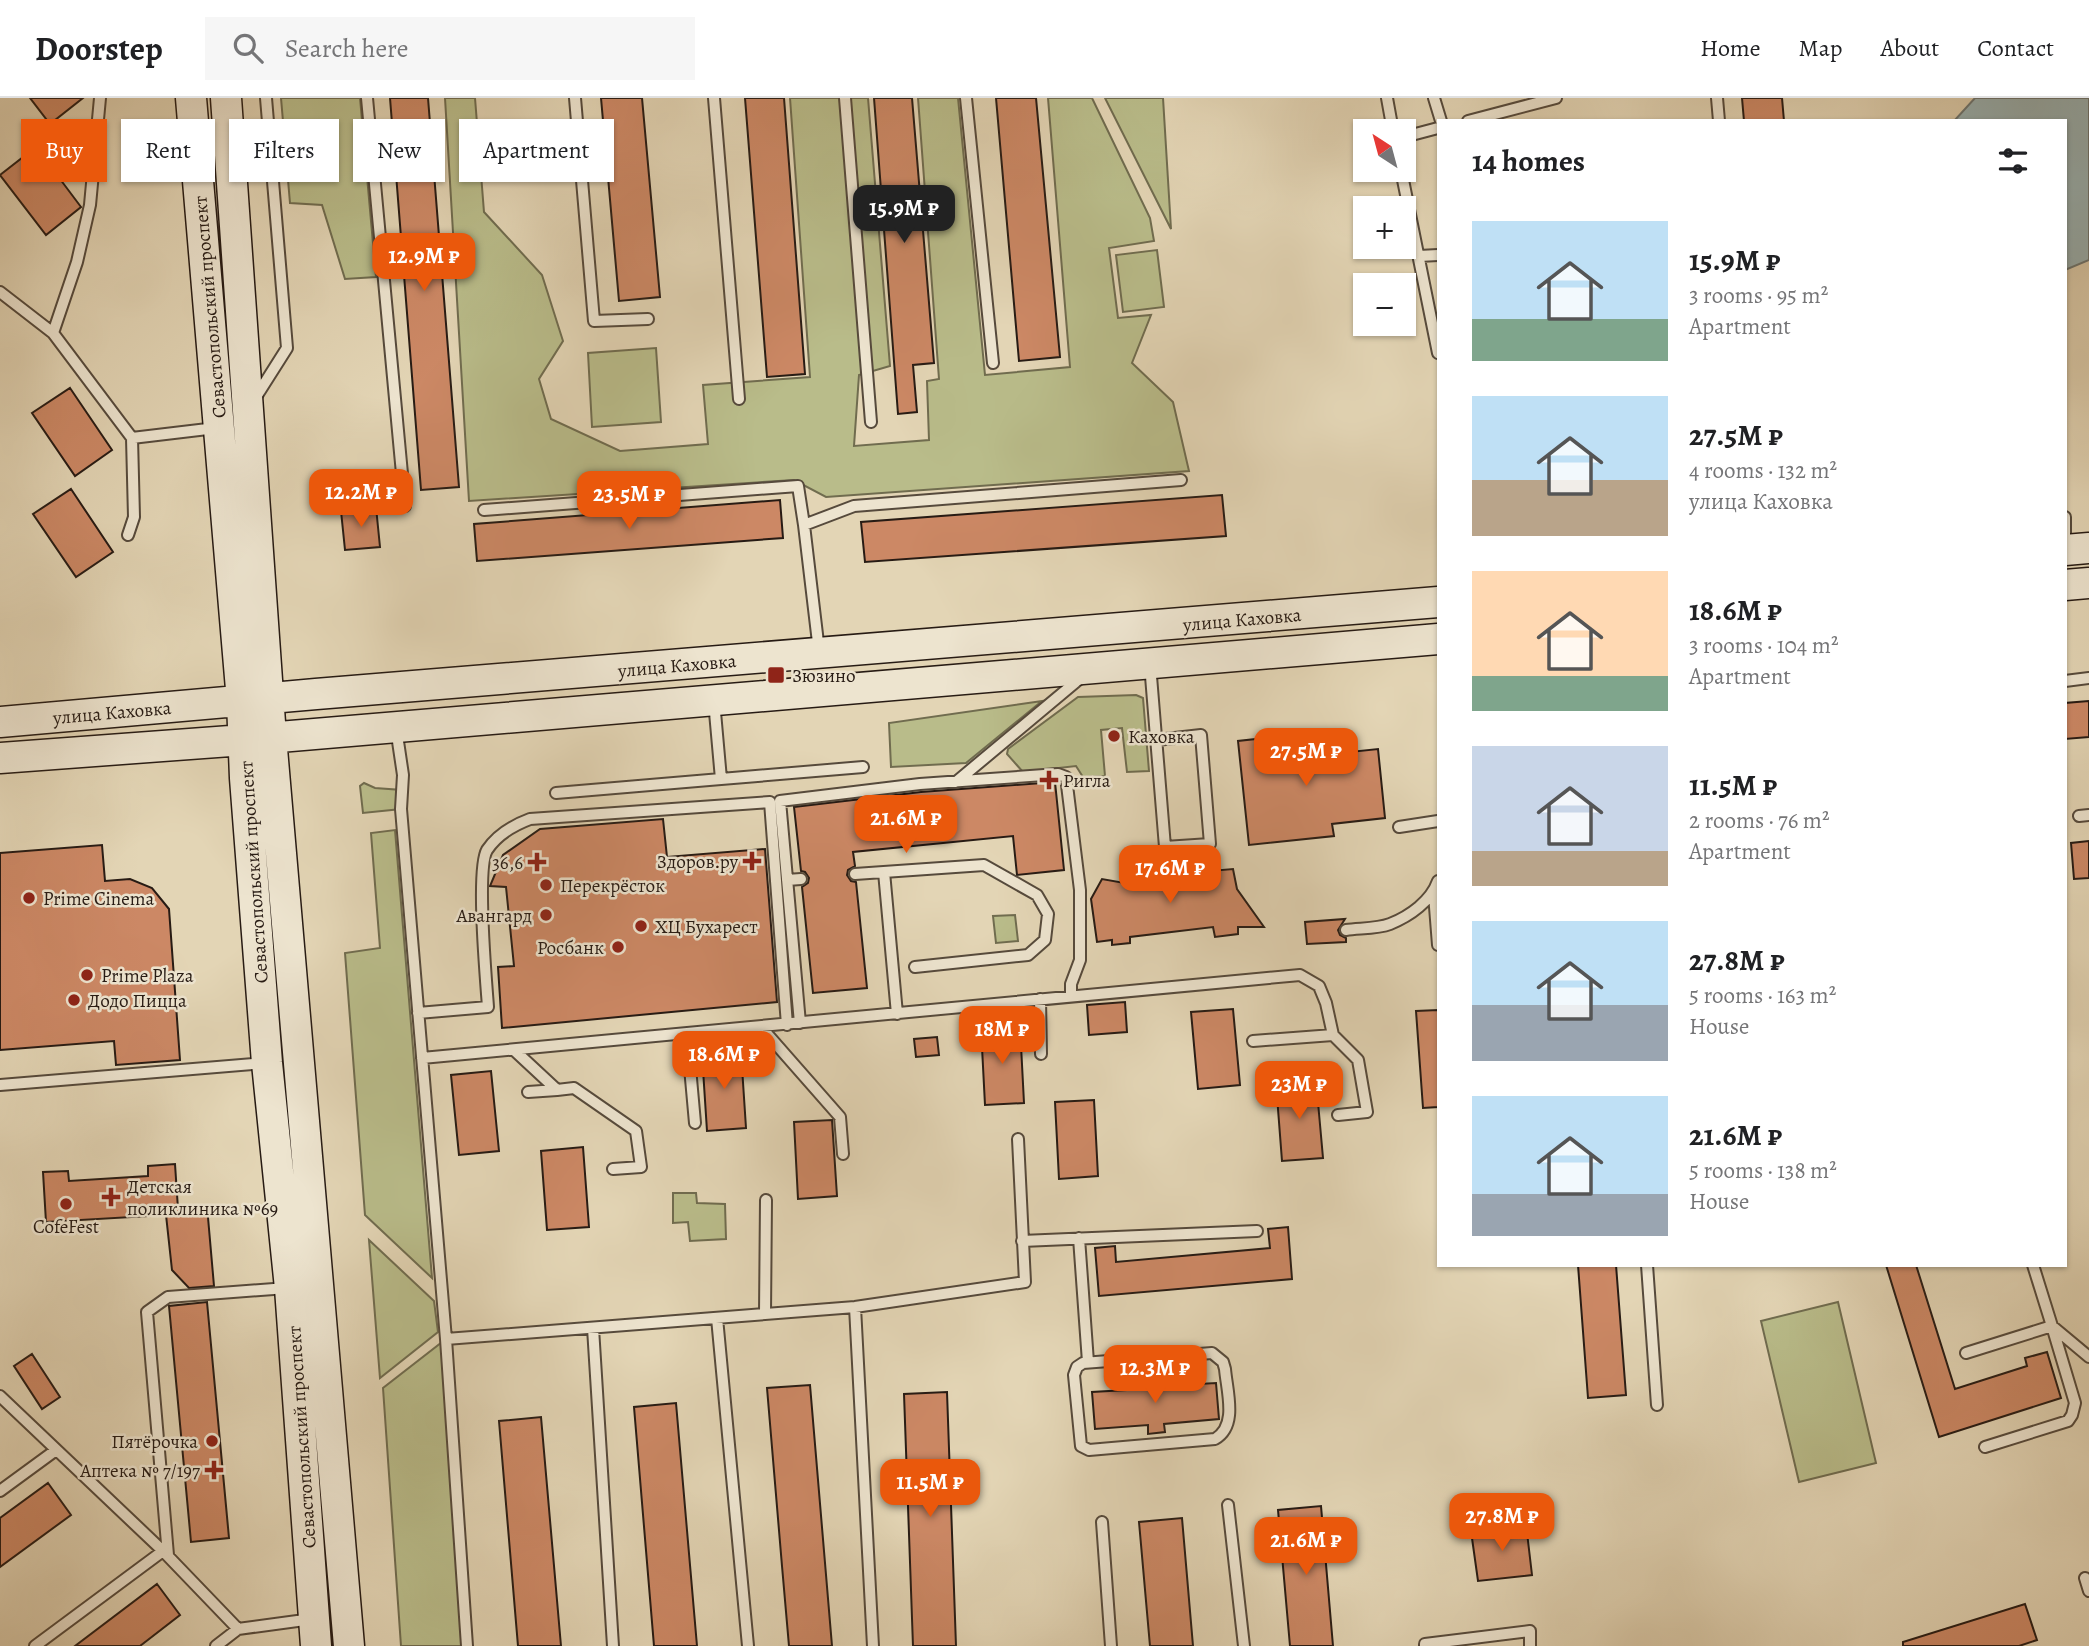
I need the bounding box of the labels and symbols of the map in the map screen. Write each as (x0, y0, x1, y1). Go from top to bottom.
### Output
north arrow (1353, 119, 1416, 182)
pin: 15.9M ₽ (839, 186, 969, 245)
street label: Севастопольский проспект (187, 194, 233, 419)
pin: 12.9M ₽ (359, 234, 489, 293)
pin: 12.2M ₽ (296, 470, 426, 529)
pin: 23.5M ₽ (564, 472, 694, 531)
street label: улица Каховка (1181, 602, 1303, 638)
street label: улица Каховка (616, 648, 738, 684)
place label: Зюзино (792, 663, 856, 689)
marker: Зюзино (766, 665, 786, 685)
street label: улица Каховка (51, 695, 173, 731)
place label: Каховка (1128, 724, 1195, 750)
marker: Каховка (1106, 728, 1122, 744)
pin: 27.5M ₽ (1241, 728, 1371, 788)
street label: Севастопольский проспект (233, 759, 275, 984)
place label: Ригла (1063, 768, 1111, 794)
marker: Ригла (1041, 772, 1057, 788)
pin: 21.6M ₽ (841, 796, 971, 855)
pin: 17.6M ₽ (1105, 846, 1235, 905)
place label: Здоров.ру (657, 849, 738, 875)
place label: 36,6 (492, 850, 523, 876)
marker: Здоров.ру (744, 853, 760, 869)
marker: 36,6 (529, 854, 545, 870)
place label: Перекрёсток (560, 873, 665, 899)
marker: Перекрёсток (538, 877, 554, 893)
place label: Prime Cinema (43, 886, 155, 912)
marker: Prime Cinema (21, 890, 37, 906)
place label: Авангард (455, 903, 532, 929)
marker: Авангард (538, 907, 554, 923)
place label: ХЦ Бухарест (655, 914, 758, 940)
marker: ХЦ Бухарест (633, 918, 649, 934)
place label: Росбанк (537, 935, 604, 961)
marker: Росбанк (610, 939, 626, 955)
place label: Prime Plaza (101, 963, 194, 989)
marker: Prime Plaza (79, 967, 95, 983)
place label: Додо Пицца (88, 988, 187, 1014)
marker: Додо Пицца (66, 992, 82, 1008)
pin: 18M ₽ (953, 1006, 1051, 1066)
pin: 18.6M ₽ (659, 1032, 789, 1091)
pin: 23M ₽ (1250, 1062, 1348, 1121)
place label: Детская поликлиника №69 (127, 1174, 278, 1222)
marker: Детская поликлиника №69 (101, 1187, 121, 1207)
marker: CofeFest (58, 1196, 74, 1212)
place label: CofeFest (33, 1214, 99, 1240)
street label: Севастопольский проспект (281, 1324, 323, 1549)
pin: 12.3M ₽ (1090, 1346, 1220, 1405)
place label: Пятёрочка (111, 1429, 198, 1455)
marker: Пятёрочка (204, 1433, 220, 1449)
place label: Аптека № 7/197 (79, 1458, 200, 1484)
pin: 11.5M ₽ (865, 1460, 995, 1519)
marker: Аптека № 7/197 (206, 1462, 222, 1478)
pin: 27.8M ₽ (1437, 1494, 1567, 1553)
pin: 21.6M ₽ (1241, 1518, 1371, 1577)

